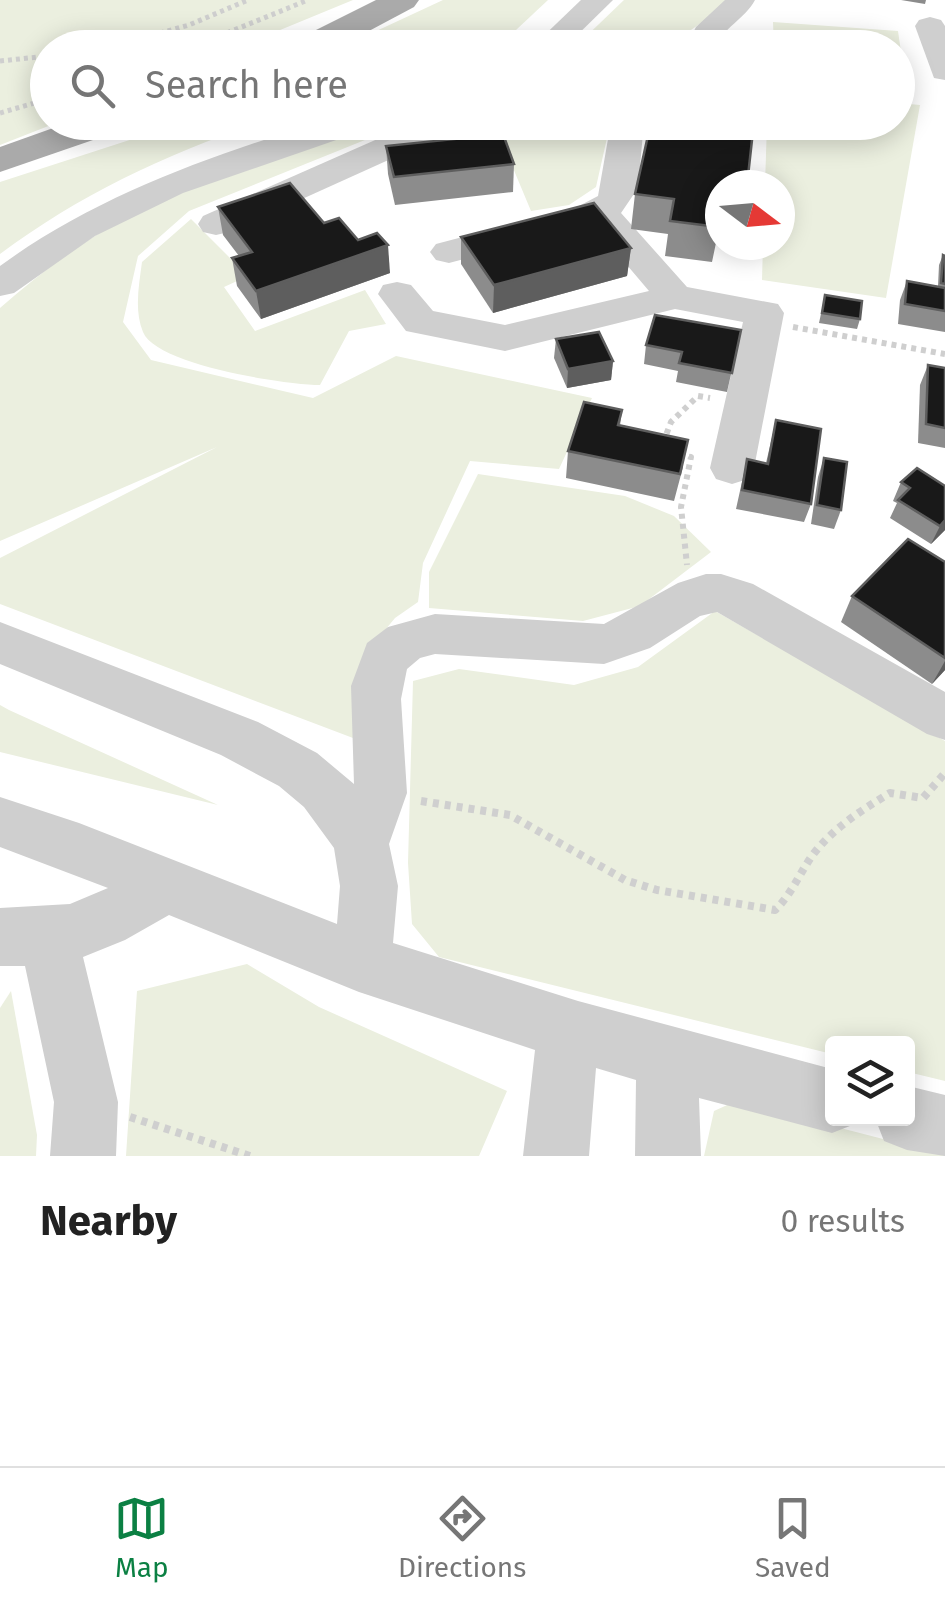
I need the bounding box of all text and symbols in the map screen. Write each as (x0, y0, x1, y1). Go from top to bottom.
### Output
search box (30, 30, 915, 140)
icon: search (65, 58, 120, 113)
text: Search here (145, 62, 348, 108)
north arrow (705, 170, 795, 260)
map controls (825, 1036, 915, 1126)
button: layers (825, 1036, 915, 1126)
text: Nearby (40, 1196, 177, 1246)
text: 0 results (780, 1202, 905, 1240)
tab: Map (114, 1491, 169, 1584)
tab: Directions (398, 1491, 526, 1584)
tab: Saved (755, 1491, 831, 1584)

